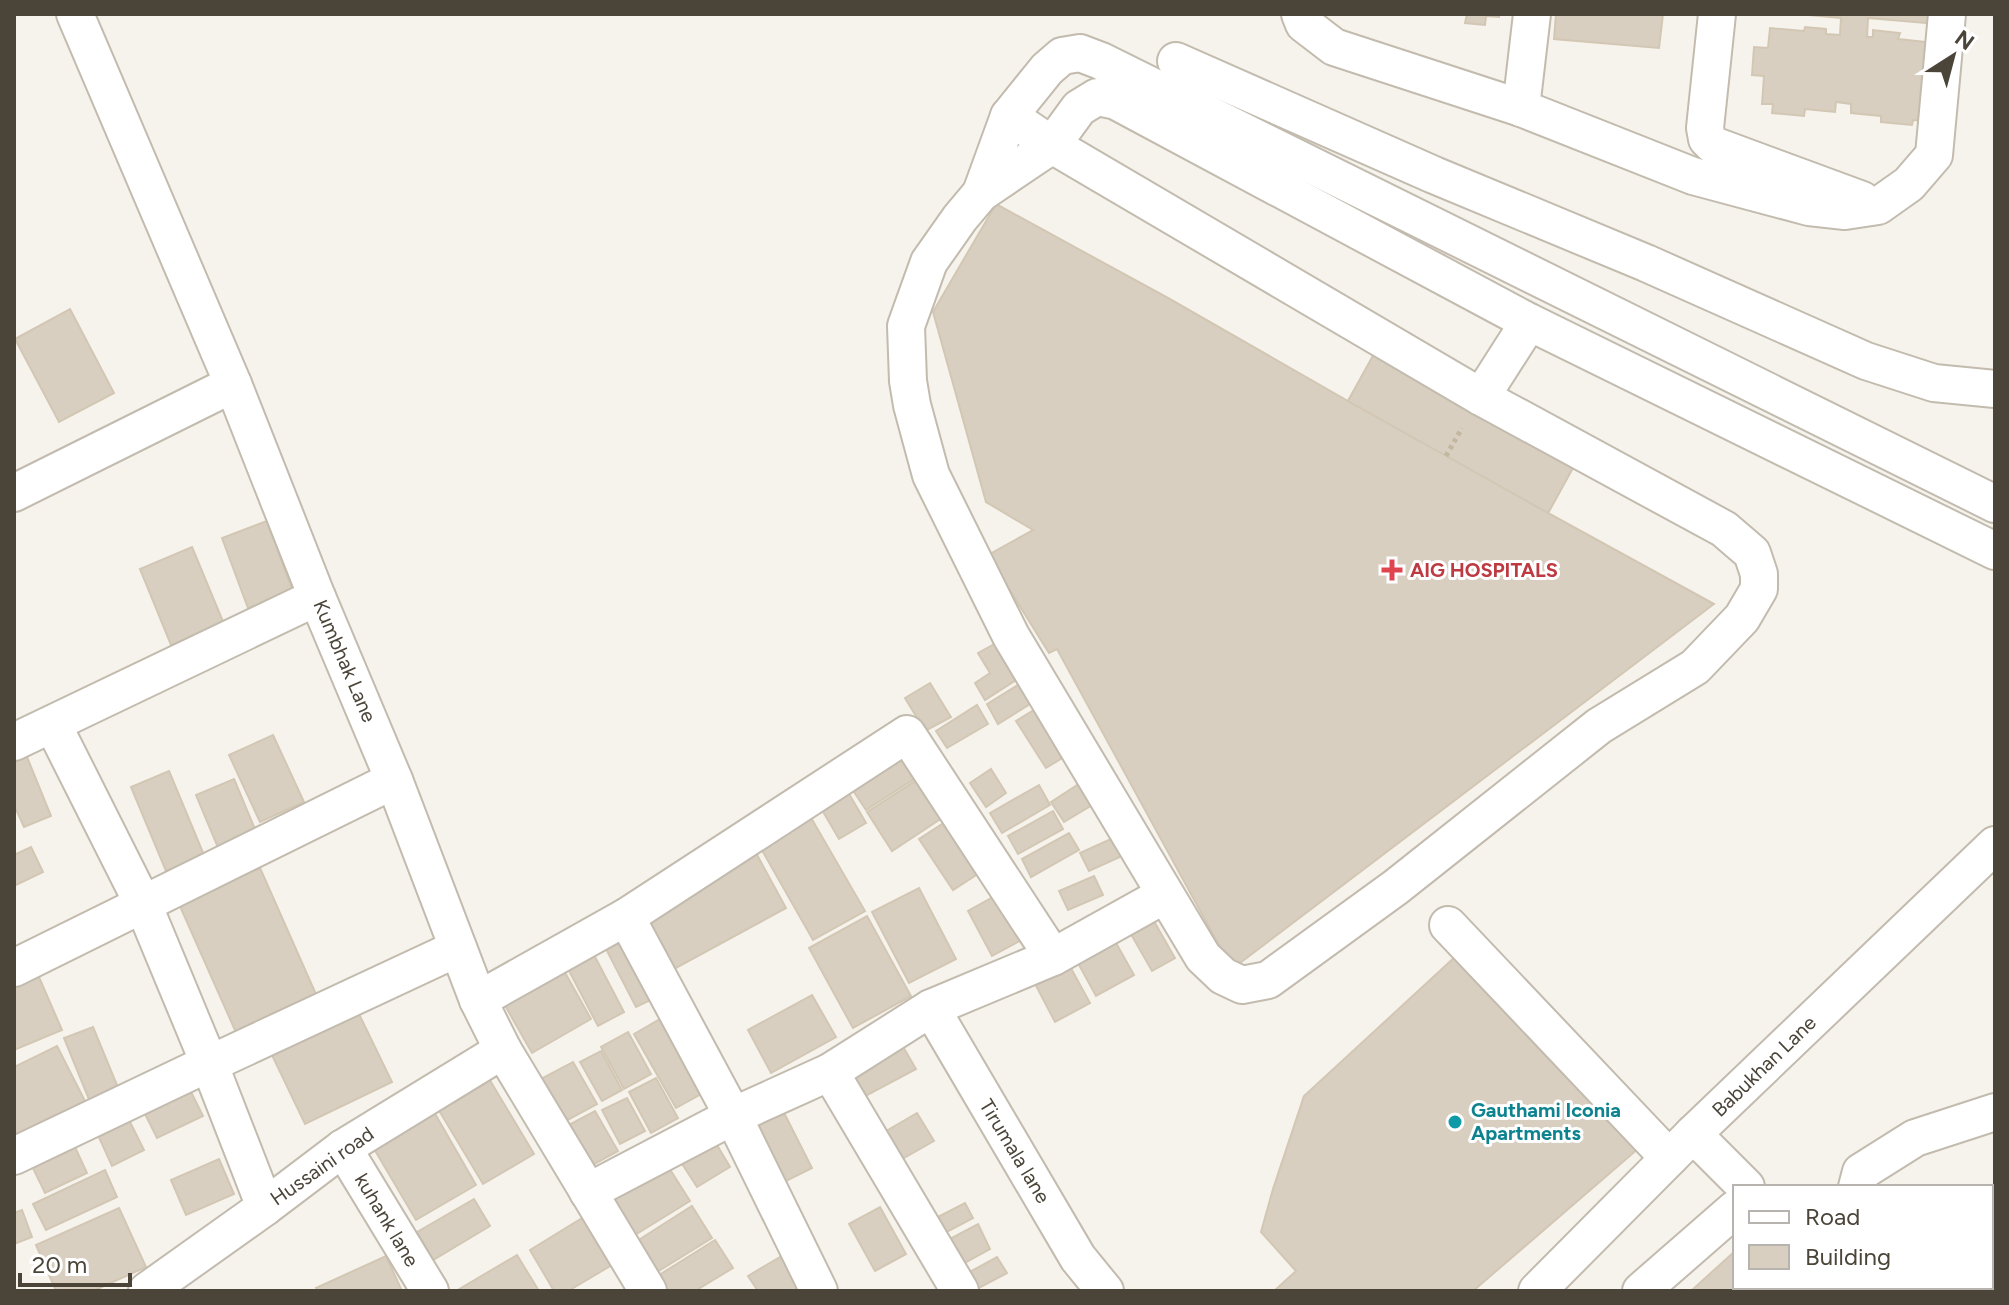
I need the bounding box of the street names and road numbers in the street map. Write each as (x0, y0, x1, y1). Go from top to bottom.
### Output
street label: Kumbhak Lane (308, 596, 382, 726)
street label: Babukhan Lane (1707, 1010, 1821, 1122)
street label: Tirumala lane (975, 1095, 1055, 1207)
street label: Hussaini road (266, 1122, 378, 1210)
street label: kuhank lane (350, 1169, 424, 1271)

